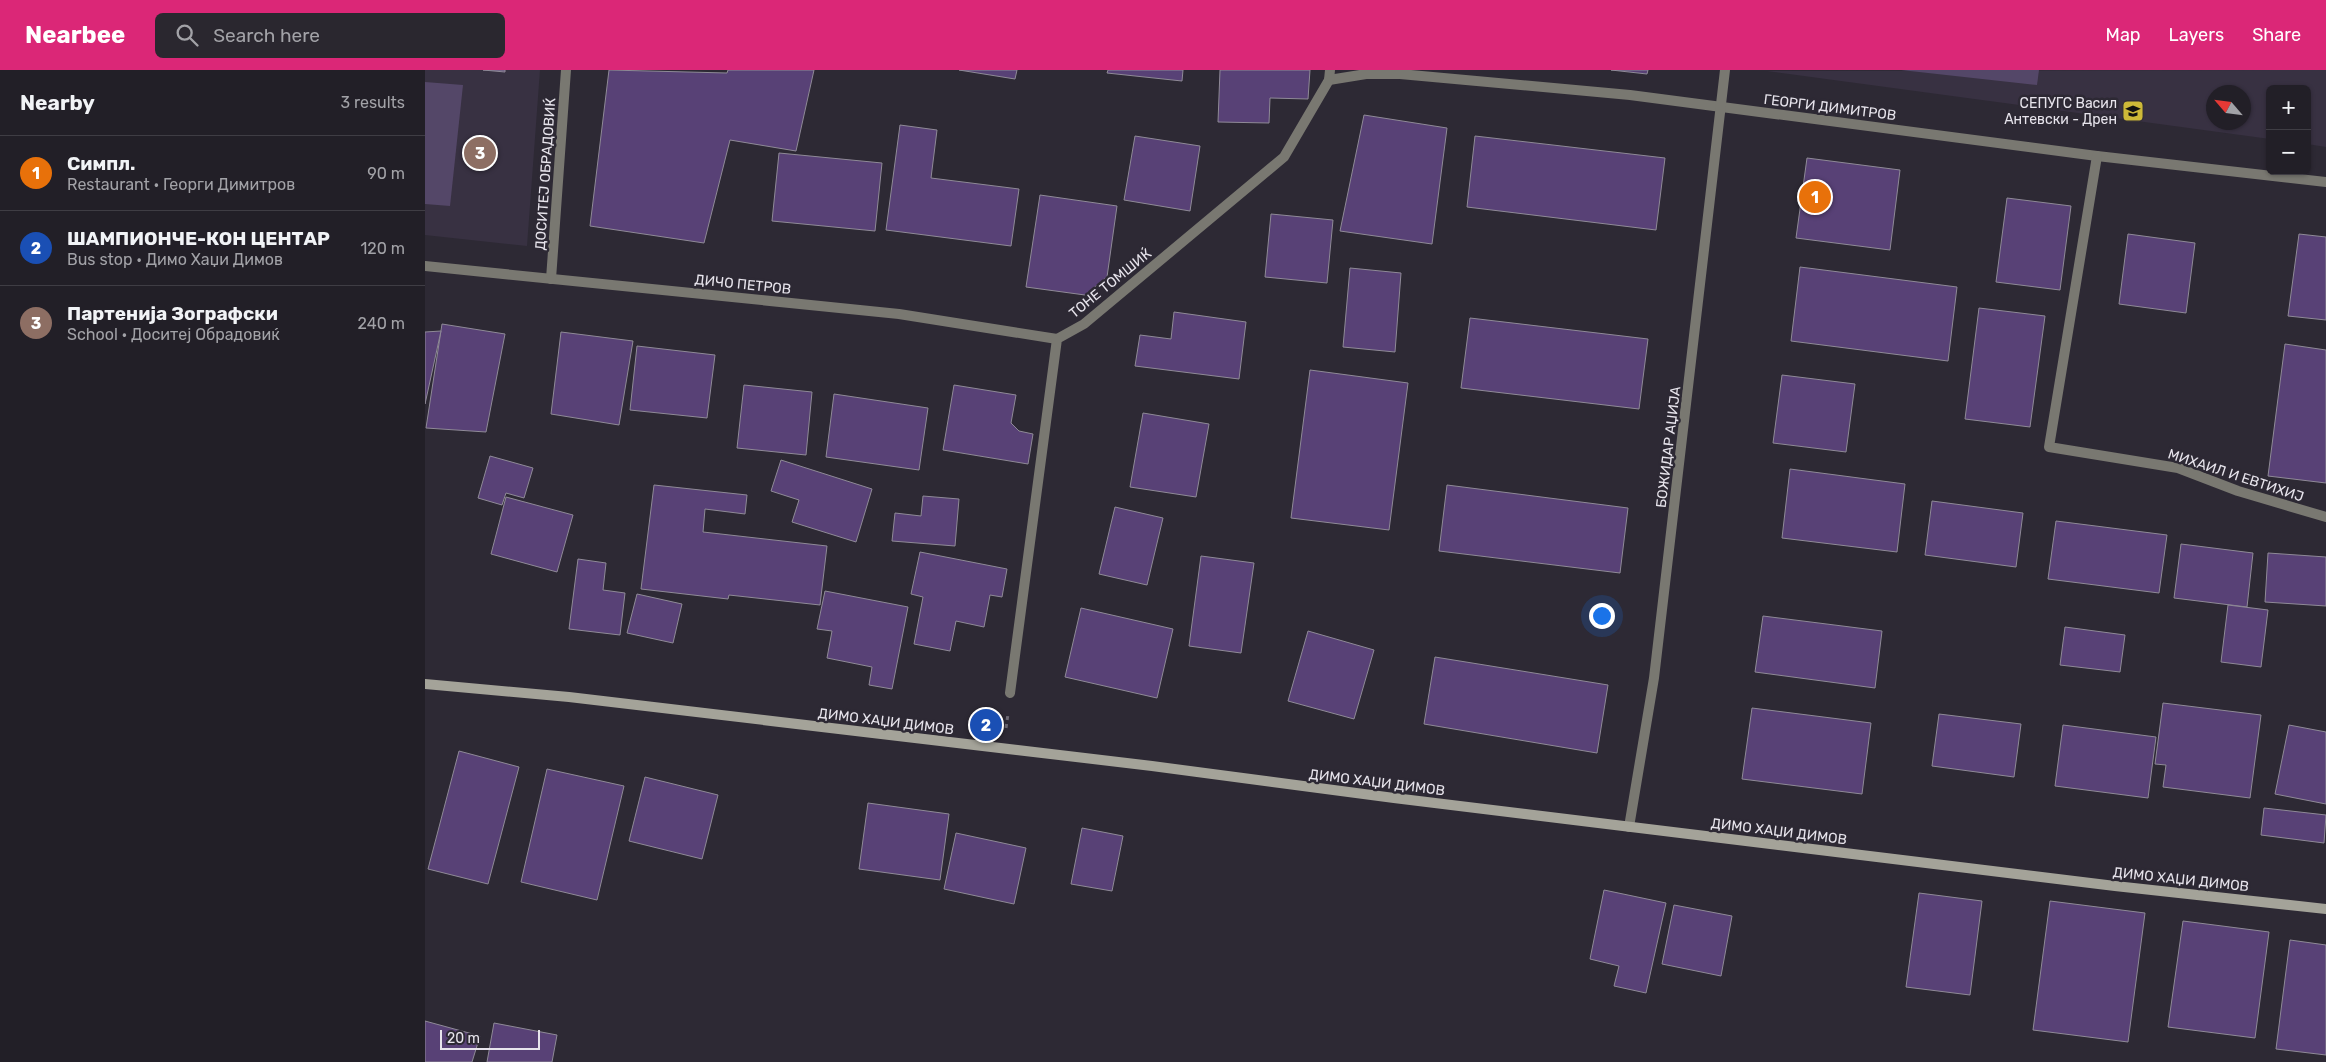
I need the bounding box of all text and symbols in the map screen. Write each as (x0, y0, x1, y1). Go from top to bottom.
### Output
search box (155, 13, 505, 58)
text: Nearbee (25, 21, 125, 49)
icon: search (173, 21, 201, 49)
text: Search here (213, 24, 320, 47)
text: Map (2106, 24, 2141, 46)
text: Layers (2169, 24, 2224, 46)
text: Share (2252, 24, 2301, 46)
north arrow (2206, 85, 2251, 130)
map controls (2266, 85, 2311, 175)
button: + (2266, 85, 2311, 130)
text: Nearby (20, 90, 95, 115)
street label: ГЕОРГИ ДИМИТРОВ (1763, 91, 1897, 124)
text: 3 results (340, 93, 405, 112)
place label: СЕПУГС Васил Антевски - Дрен (2004, 95, 2117, 128)
street label: ДОСИТЕЈ ОБРАДОВИЌ (531, 97, 559, 251)
school or university icon: СЕПУГС Васил Антевски - Дрен (2121, 99, 2145, 123)
button: − (2266, 130, 2311, 175)
pin: 3 (464, 134, 496, 172)
text: Симпл. (67, 152, 135, 175)
text: 1 (32, 164, 40, 183)
text: 90 m (367, 164, 405, 183)
text: Restaurant · Георги Димитров (67, 175, 295, 194)
pin: 1 (1799, 178, 1831, 216)
text: ШАМПИОНЧЕ-КОН ЦЕНТАР (67, 227, 330, 250)
text: 2 (31, 239, 41, 258)
text: 120 m (360, 239, 405, 258)
street label: ТОНЕ ТОМШИЌ (1065, 244, 1155, 322)
text: Bus stop · Димо Хаџи Димов (67, 250, 283, 269)
street label: ДИЧО ПЕТРОВ (694, 271, 792, 298)
text: Партенија Зографски (67, 302, 278, 325)
text: 3 (31, 314, 41, 333)
text: 240 m (358, 314, 405, 333)
text: School · Доситеј Обрадовиќ (67, 325, 280, 344)
street label: БОЖИДАР АЏИЈА (1653, 385, 1684, 509)
street label: МИХАИЛ И ЕВТИХИЈ (2166, 445, 2306, 505)
your location (1589, 603, 1615, 629)
street label: ДИМО ХАЏИ ДИМОВ (817, 705, 955, 738)
pin: 2 (970, 706, 1002, 744)
street label: ДИМО ХАЏИ ДИМОВ (1308, 766, 1446, 799)
street label: ДИМО ХАЏИ ДИМОВ (1710, 815, 1848, 848)
street label: ДИМО ХАЏИ ДИМОВ (2112, 864, 2250, 895)
scale bar (440, 1027, 540, 1050)
text: 20 m (447, 1030, 480, 1047)

